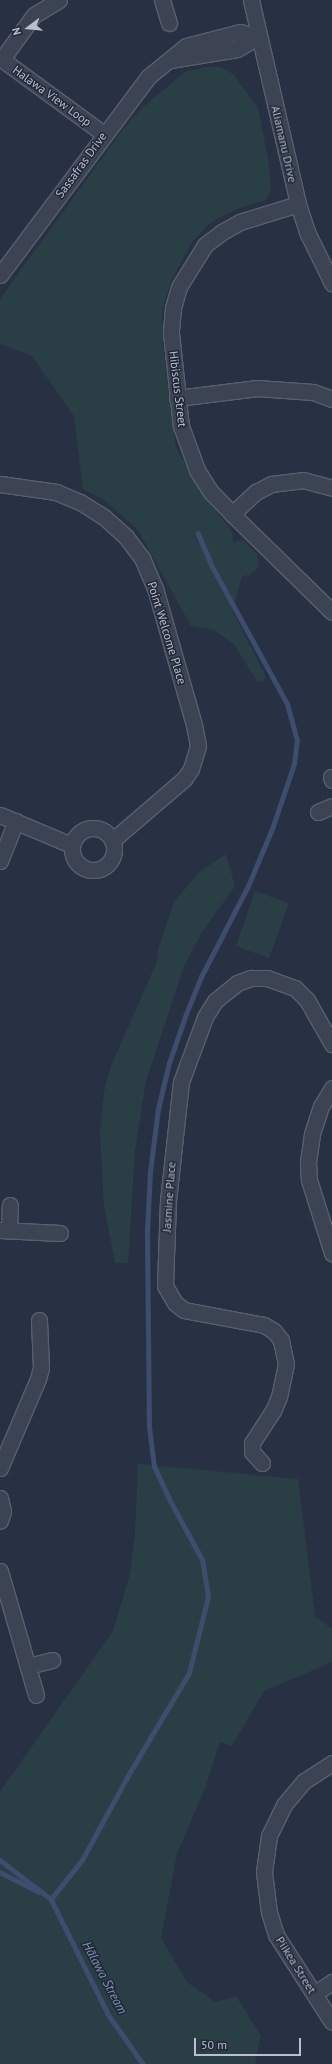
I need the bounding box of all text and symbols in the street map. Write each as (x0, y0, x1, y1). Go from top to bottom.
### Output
north arrow (8, 8, 48, 48)
text: N (9, 26, 24, 37)
street label: Halawa View Loop (10, 62, 94, 130)
street label: Aliamanu Drive (268, 104, 300, 184)
street label: Sassafras Drive (52, 129, 110, 201)
street label: Hibiscus Street (166, 350, 190, 428)
street label: Point Welcome Place (145, 580, 189, 686)
street label: Jasmine Place (159, 1161, 179, 1233)
street label: Piikea Street (273, 1934, 319, 1996)
water label: Hālawa Stream (78, 1939, 130, 2017)
scale bar (196, 2030, 303, 2056)
text: 50 m (201, 2037, 227, 2052)

